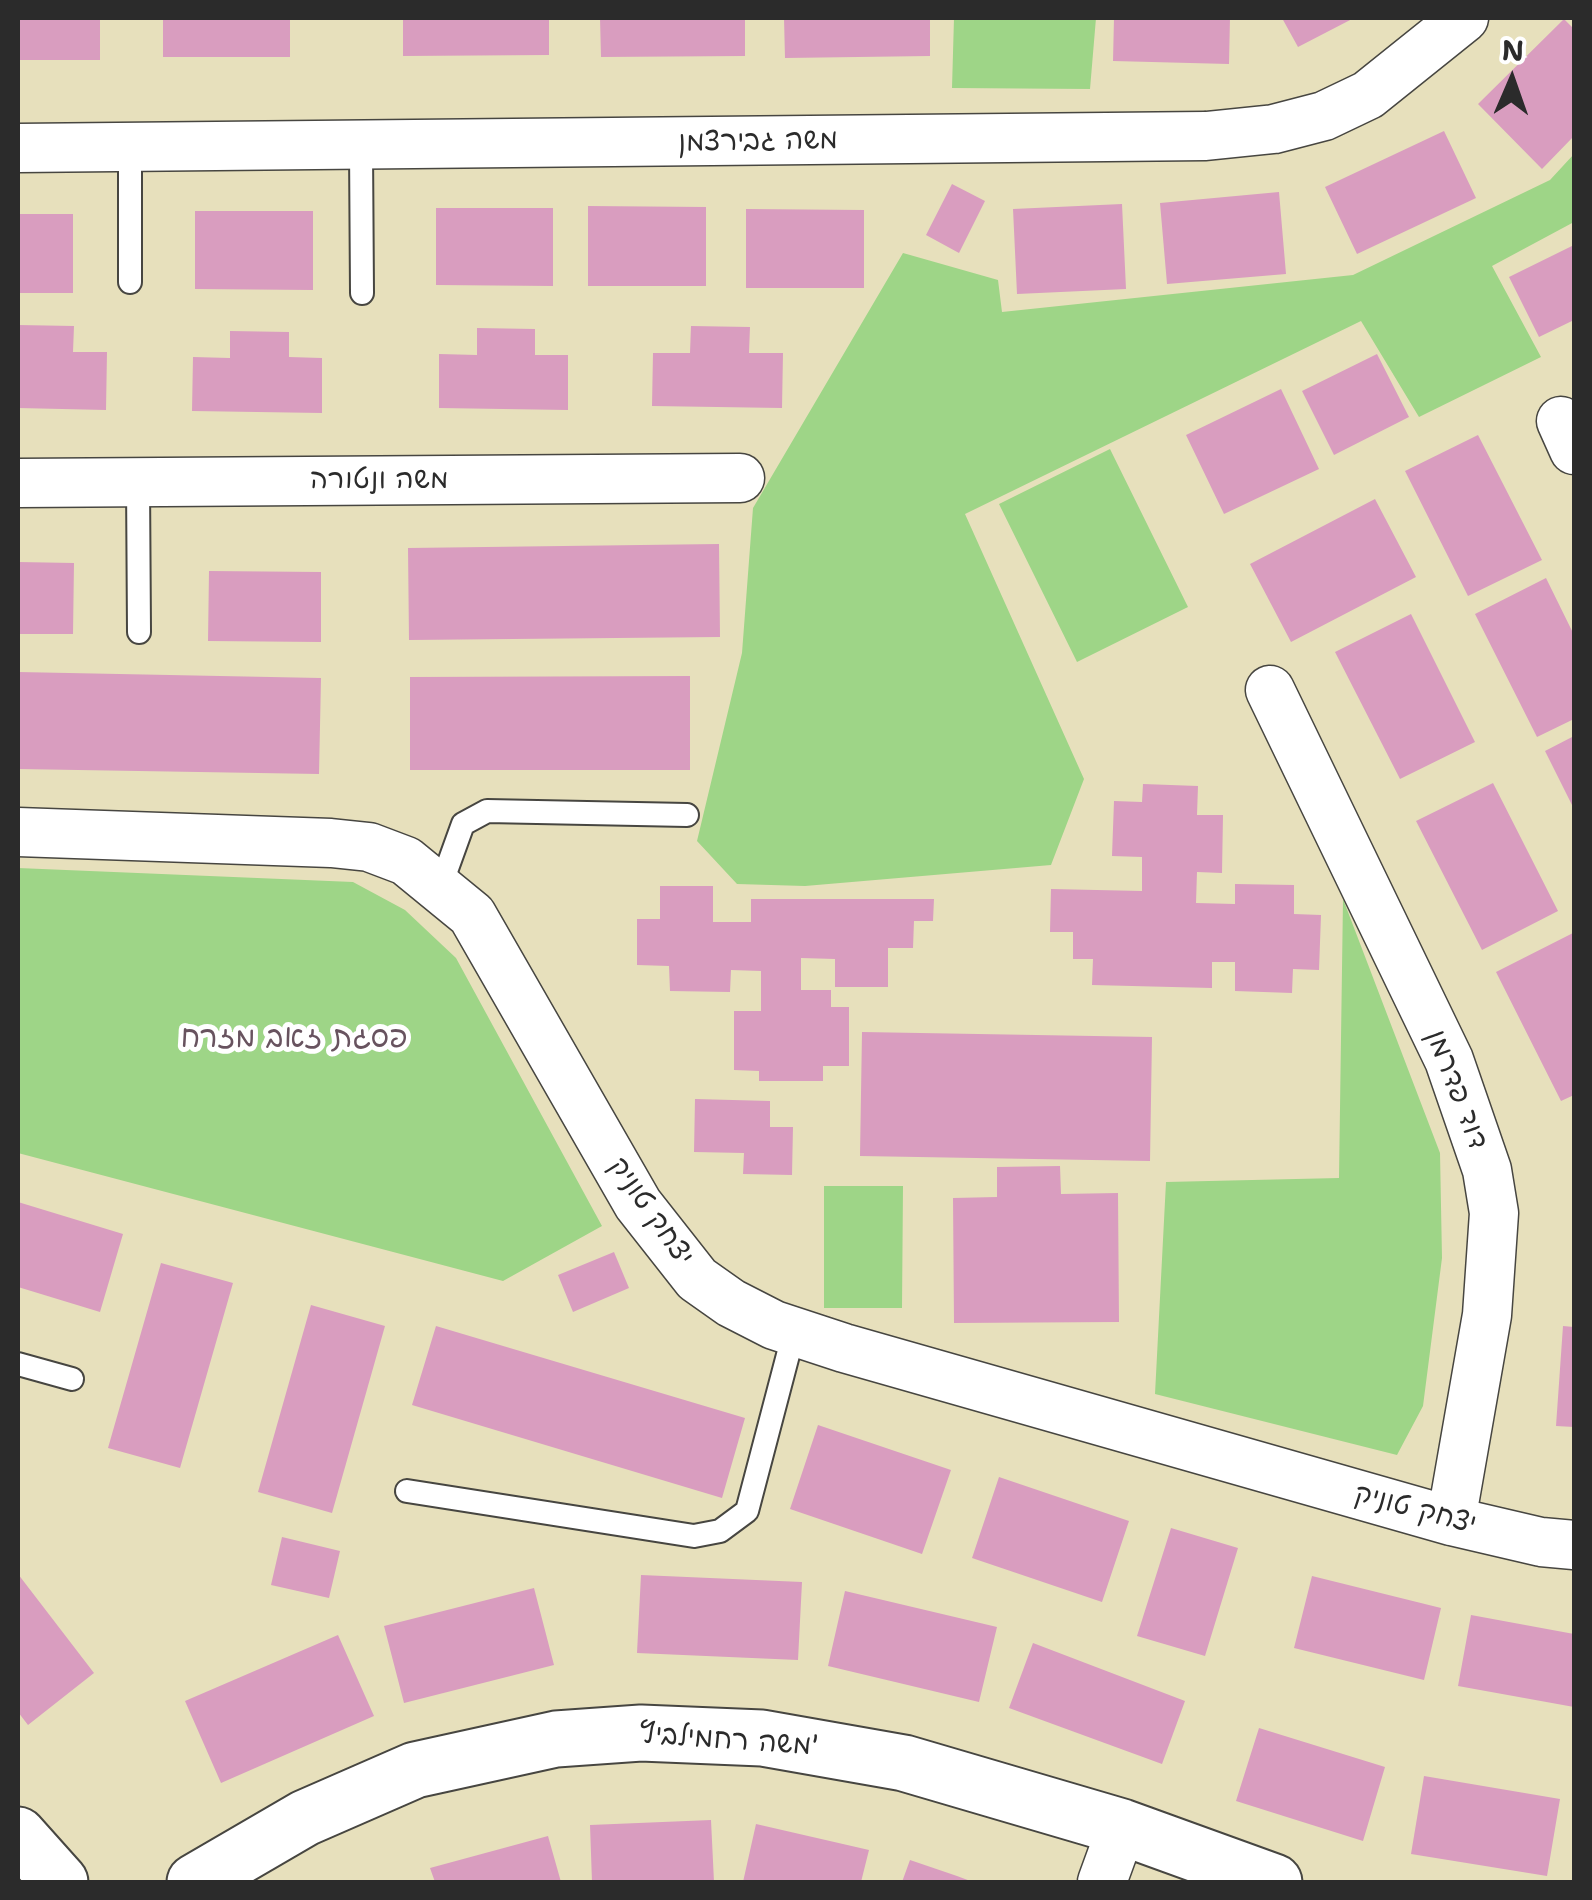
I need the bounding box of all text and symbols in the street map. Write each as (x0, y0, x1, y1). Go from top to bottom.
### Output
north arrow (1462, 30, 1562, 130)
text: N (1501, 31, 1525, 69)
street label: משה גבירצמן (678, 124, 838, 160)
street label: משה ונטורה (310, 464, 448, 498)
district label: פסגת זאב מזרח (181, 1021, 407, 1057)
street label: דוד פדרמן (1418, 1026, 1494, 1154)
street label: יצחק טוניק (600, 1151, 700, 1273)
street label: יצחק טוניק (1350, 1478, 1480, 1542)
street label: משה רחמילביץ' (638, 1718, 820, 1764)

